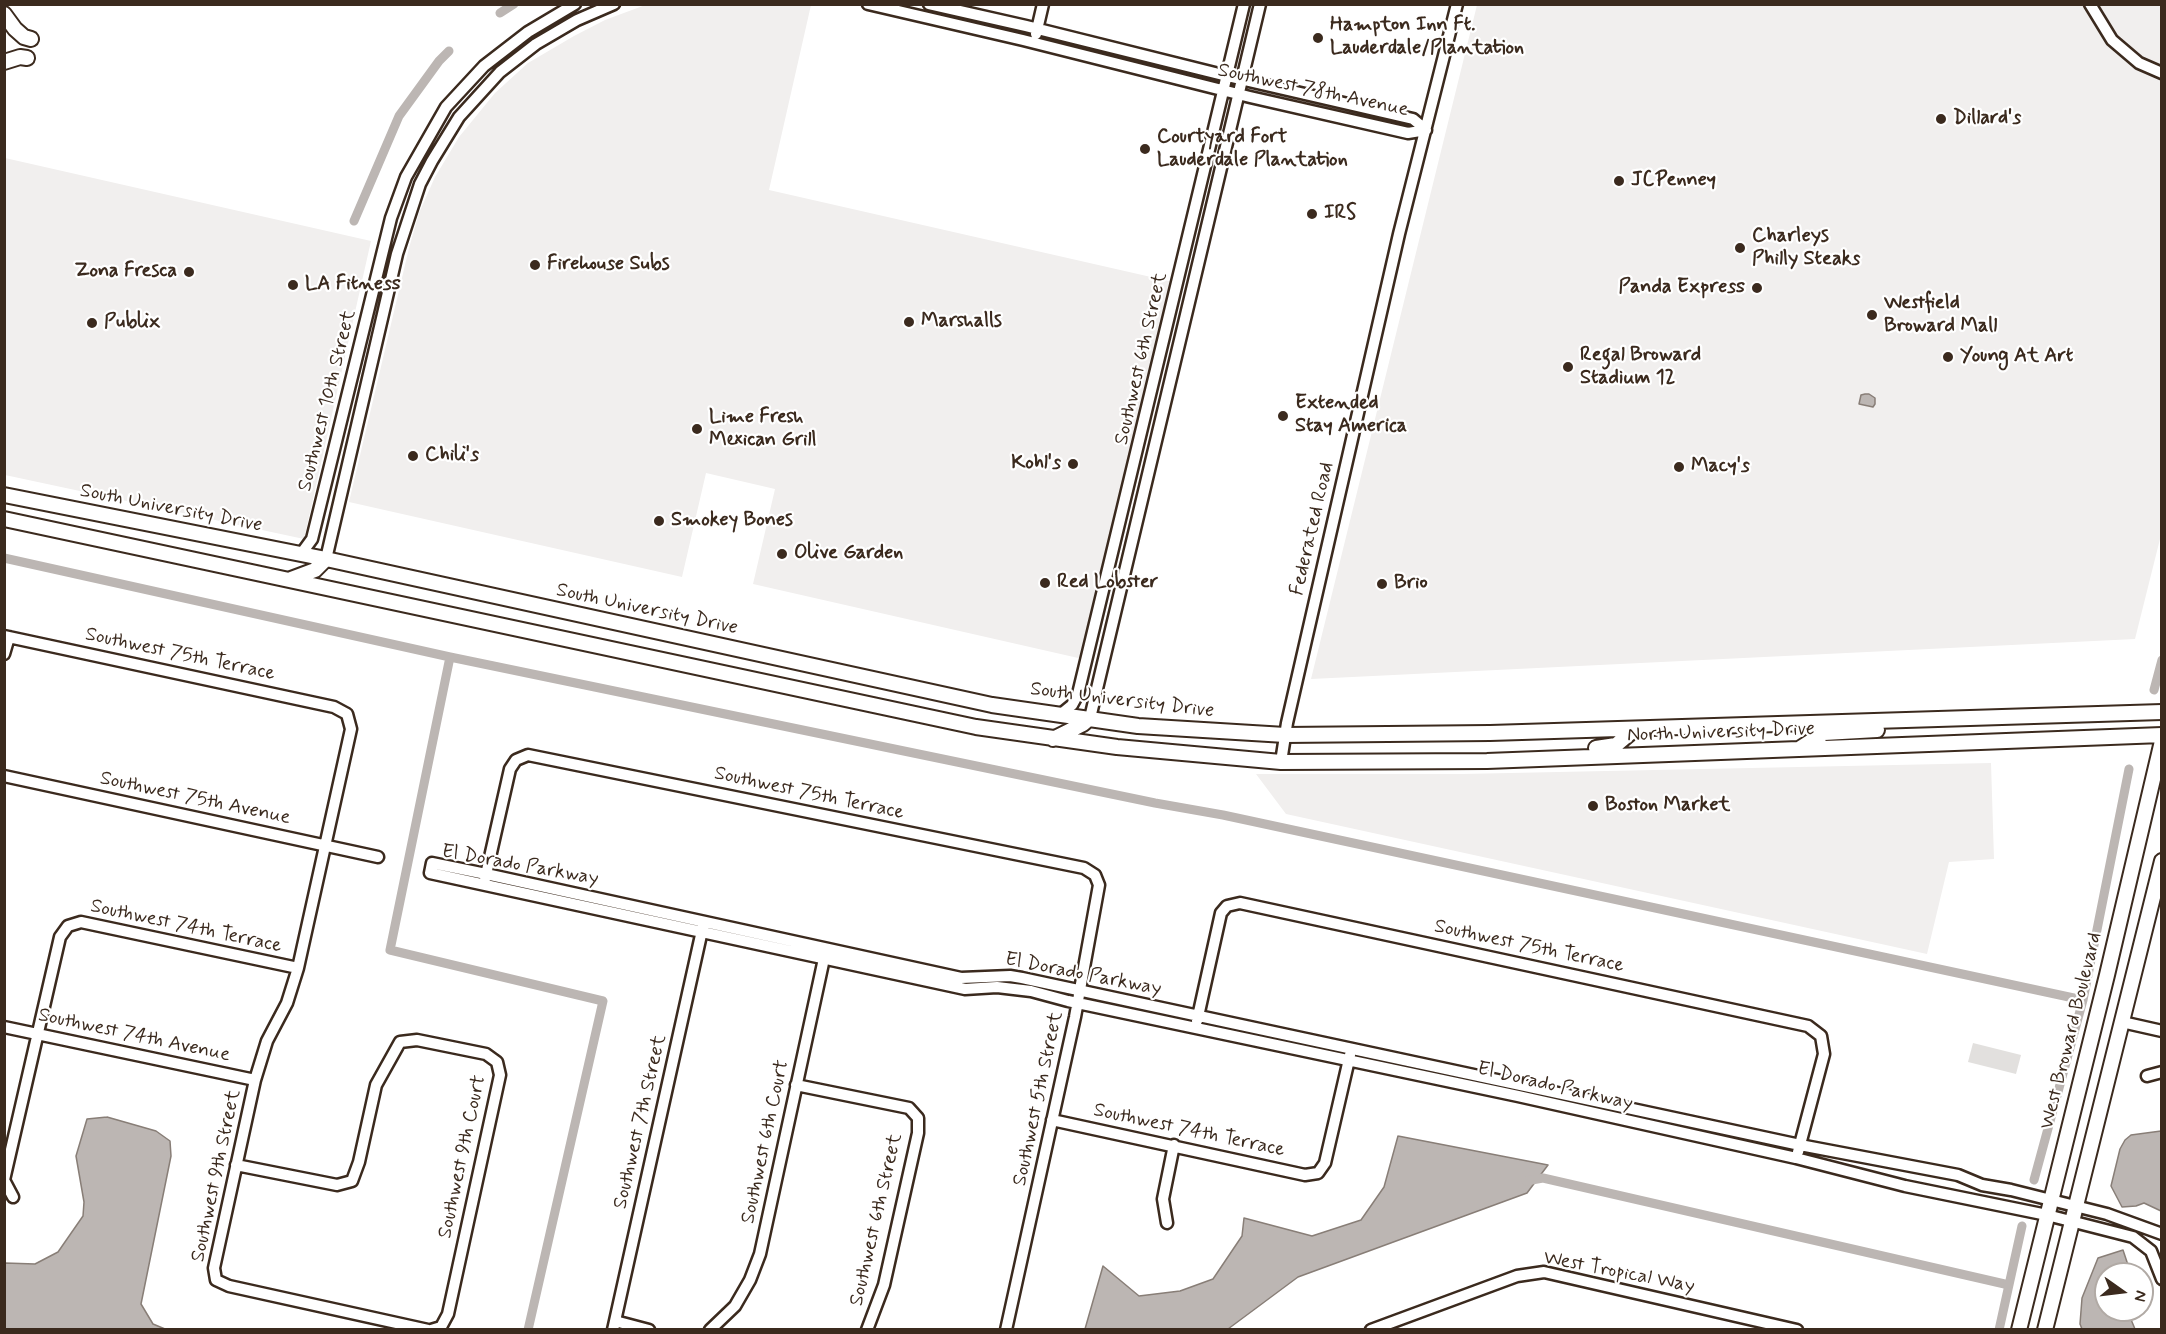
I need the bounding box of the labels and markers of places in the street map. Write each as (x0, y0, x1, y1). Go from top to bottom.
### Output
place label: Hampton Inn Ft. Lauderdale/Plantation (1330, 14, 1524, 61)
marker: Hampton Inn Ft. Lauderdale/Plantation (1311, 31, 1325, 45)
place label: Dillard's (1953, 107, 2021, 131)
marker: Dillard's (1934, 112, 1948, 126)
place label: Courtyard Fort Lauderdale Plantation (1157, 126, 1348, 173)
marker: Courtyard Fort Lauderdale Plantation (1138, 142, 1152, 156)
place label: JCPenney (1631, 169, 1716, 193)
marker: JCPenney (1612, 174, 1626, 188)
place label: IRS (1324, 202, 1356, 226)
marker: IRS (1305, 207, 1319, 221)
place label: Charleys Philly Steaks (1752, 225, 1860, 272)
marker: Charleys Philly Steaks (1733, 241, 1747, 255)
place label: Firehouse Subs (547, 253, 670, 277)
marker: Firehouse Subs (528, 258, 542, 272)
place label: Zona Fresca (74, 260, 177, 284)
marker: Zona Fresca (182, 265, 196, 279)
place label: LA Fitness (305, 273, 401, 297)
place label: Panda Express (1619, 276, 1745, 300)
marker: LA Fitness (286, 278, 300, 292)
marker: Panda Express (1750, 281, 1764, 295)
place label: Westfield Broward Mall (1884, 292, 1997, 339)
marker: Westfield Broward Mall (1865, 308, 1879, 322)
place label: Marshalls (921, 310, 1002, 334)
place label: Publix (104, 311, 160, 335)
marker: Marshalls (902, 315, 916, 329)
marker: Publix (85, 316, 99, 330)
place label: Regal Broward Stadium 12 (1580, 344, 1701, 391)
place label: Young At Art (1960, 345, 2073, 369)
marker: Young At Art (1941, 350, 1955, 364)
marker: Regal Broward Stadium 12 (1561, 360, 1575, 374)
place label: Extended Stay America (1295, 392, 1407, 439)
place label: Lime Fresh Mexican Grill (709, 406, 816, 453)
marker: Extended Stay America (1276, 409, 1290, 423)
marker: Lime Fresh Mexican Grill (690, 422, 704, 436)
place label: Chili's (425, 444, 479, 468)
marker: Chili's (406, 449, 420, 463)
place label: Kohl's (1011, 452, 1061, 476)
place label: Macy's (1691, 455, 1750, 479)
marker: Kohl's (1066, 457, 1080, 471)
marker: Macy's (1672, 460, 1686, 474)
place label: Smokey Bones (671, 509, 793, 533)
marker: Smokey Bones (652, 514, 666, 528)
place label: Olive Garden (794, 542, 903, 566)
marker: Olive Garden (775, 547, 789, 561)
place label: Red Lobster (1057, 571, 1158, 595)
place label: Brio (1394, 572, 1428, 596)
marker: Red Lobster (1038, 576, 1052, 590)
marker: Brio (1375, 577, 1389, 591)
place label: Boston Market (1605, 794, 1730, 818)
marker: Boston Market (1586, 799, 1600, 813)

